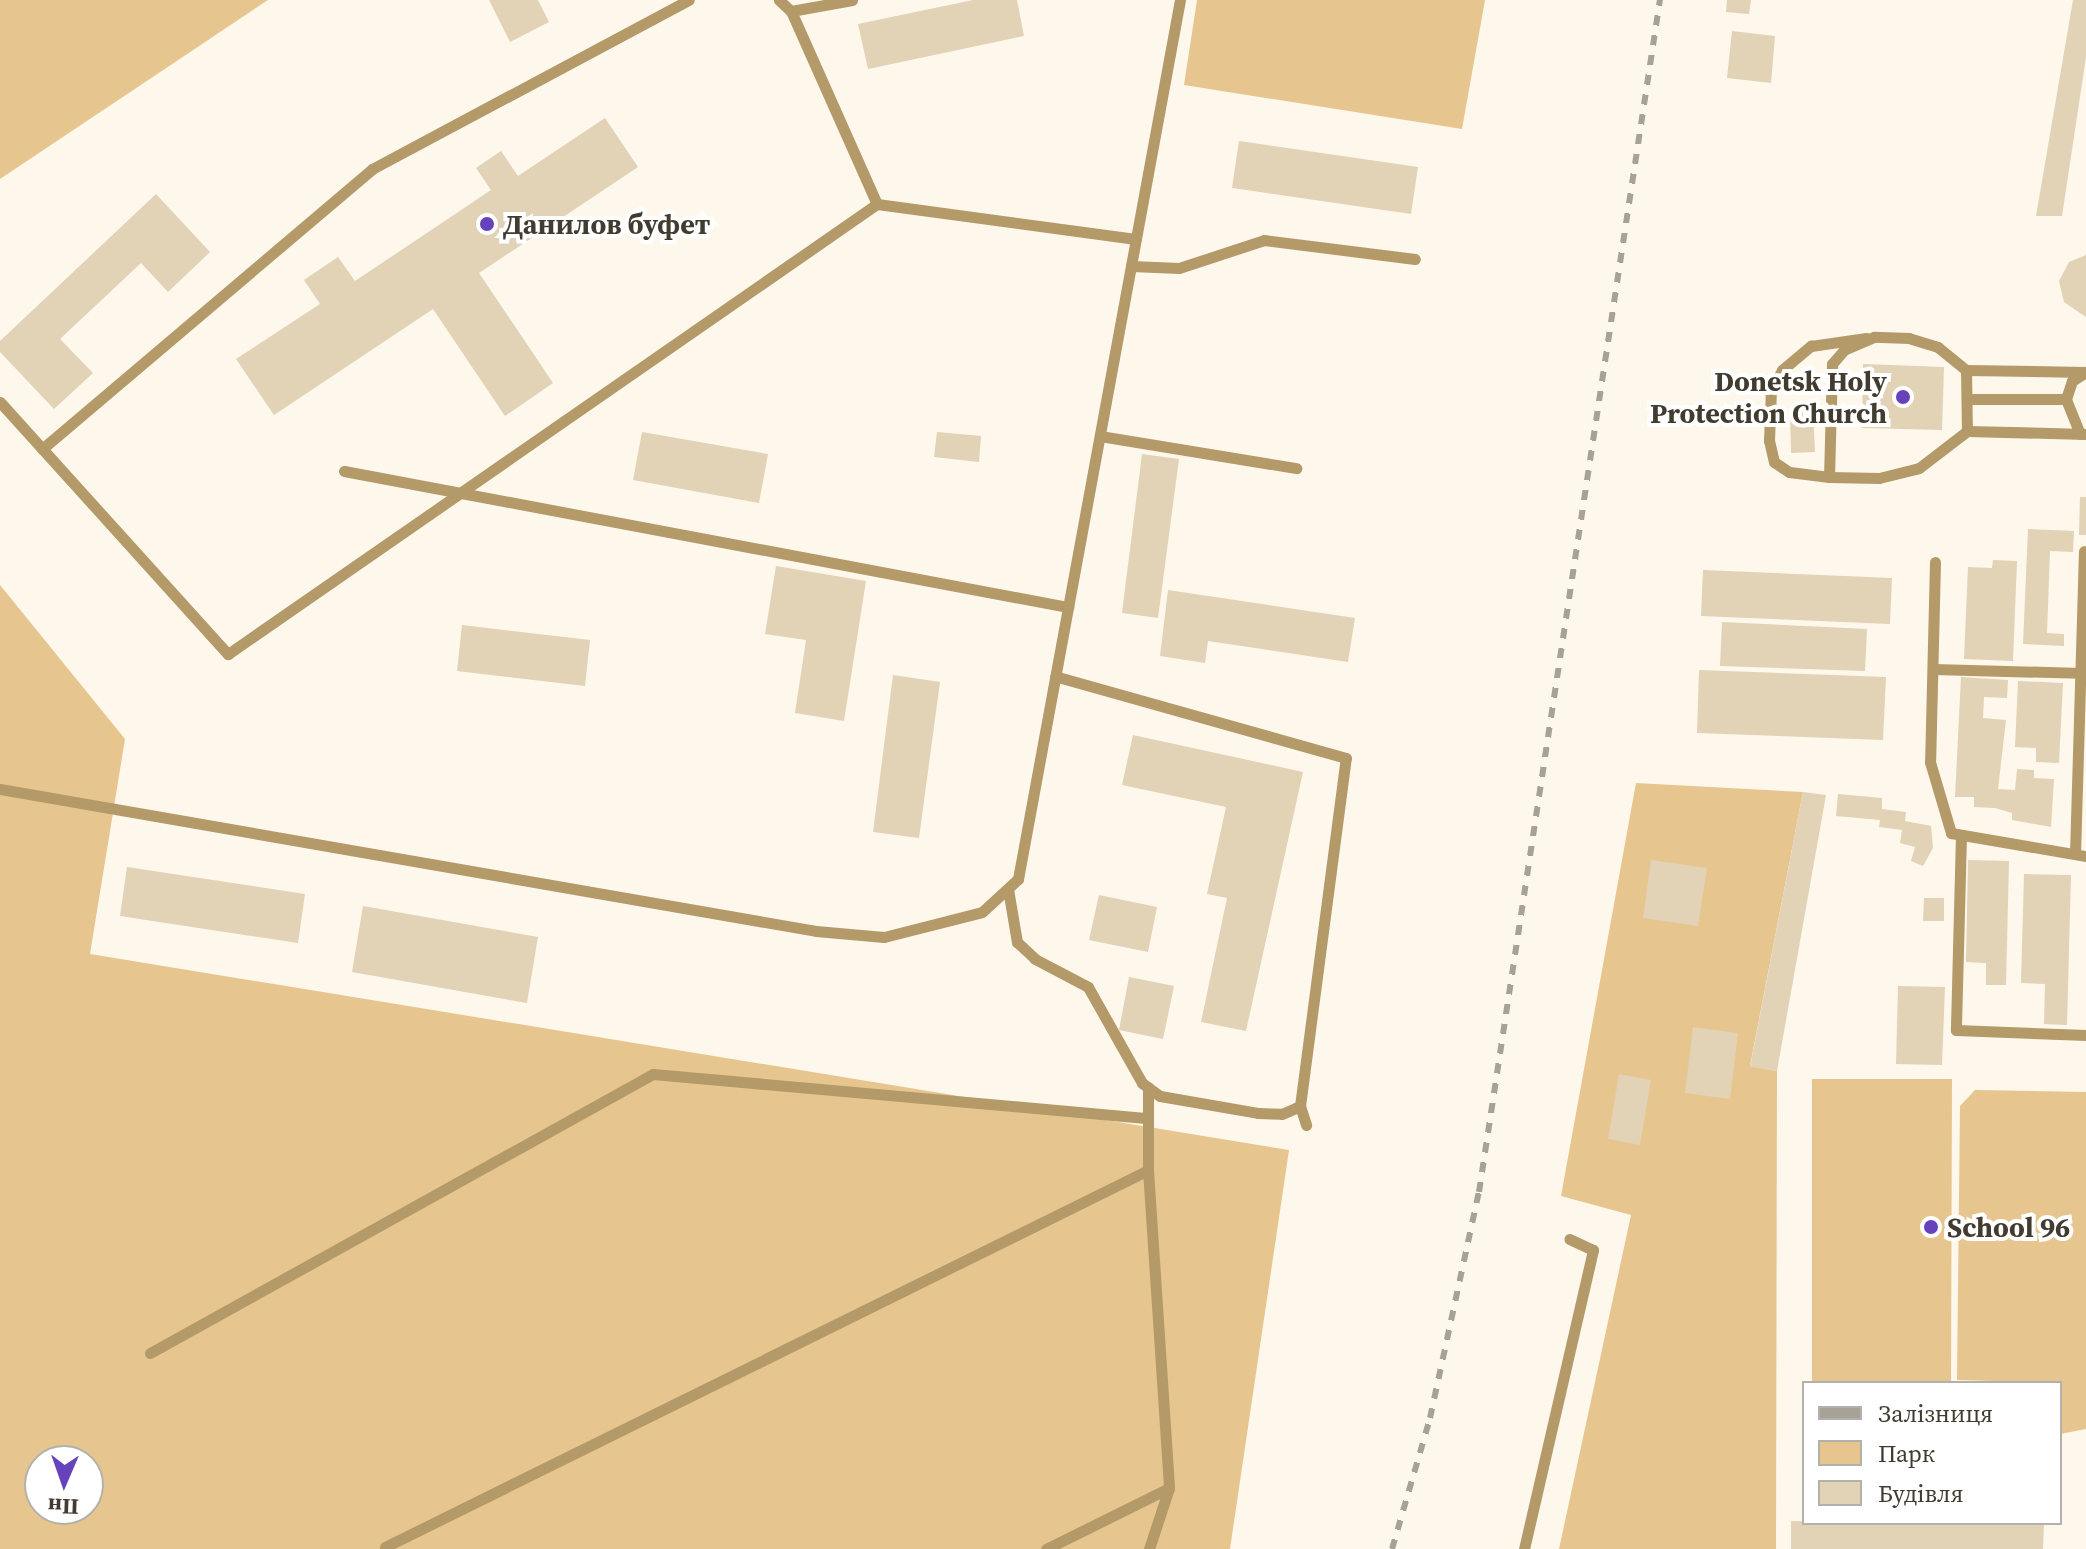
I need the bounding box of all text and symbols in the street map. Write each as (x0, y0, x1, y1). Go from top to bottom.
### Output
place label: Данилов буфет (503, 207, 710, 241)
marker: Данилов буфет (478, 215, 496, 233)
place label: Donetsk Holy Protection Church (1650, 364, 1887, 430)
marker: Donetsk Holy Protection Church (1894, 388, 1912, 406)
place label: School 96 (1947, 1210, 2070, 1244)
marker: School 96 (1922, 1218, 1940, 1236)
legend (1802, 1381, 2062, 1525)
text: Залізниця (1878, 1397, 1993, 1430)
text: Парк (1878, 1437, 1935, 1470)
north arrow (24, 1445, 104, 1525)
text: Будівля (1878, 1477, 1963, 1510)
text: Пн (47, 1491, 79, 1523)

